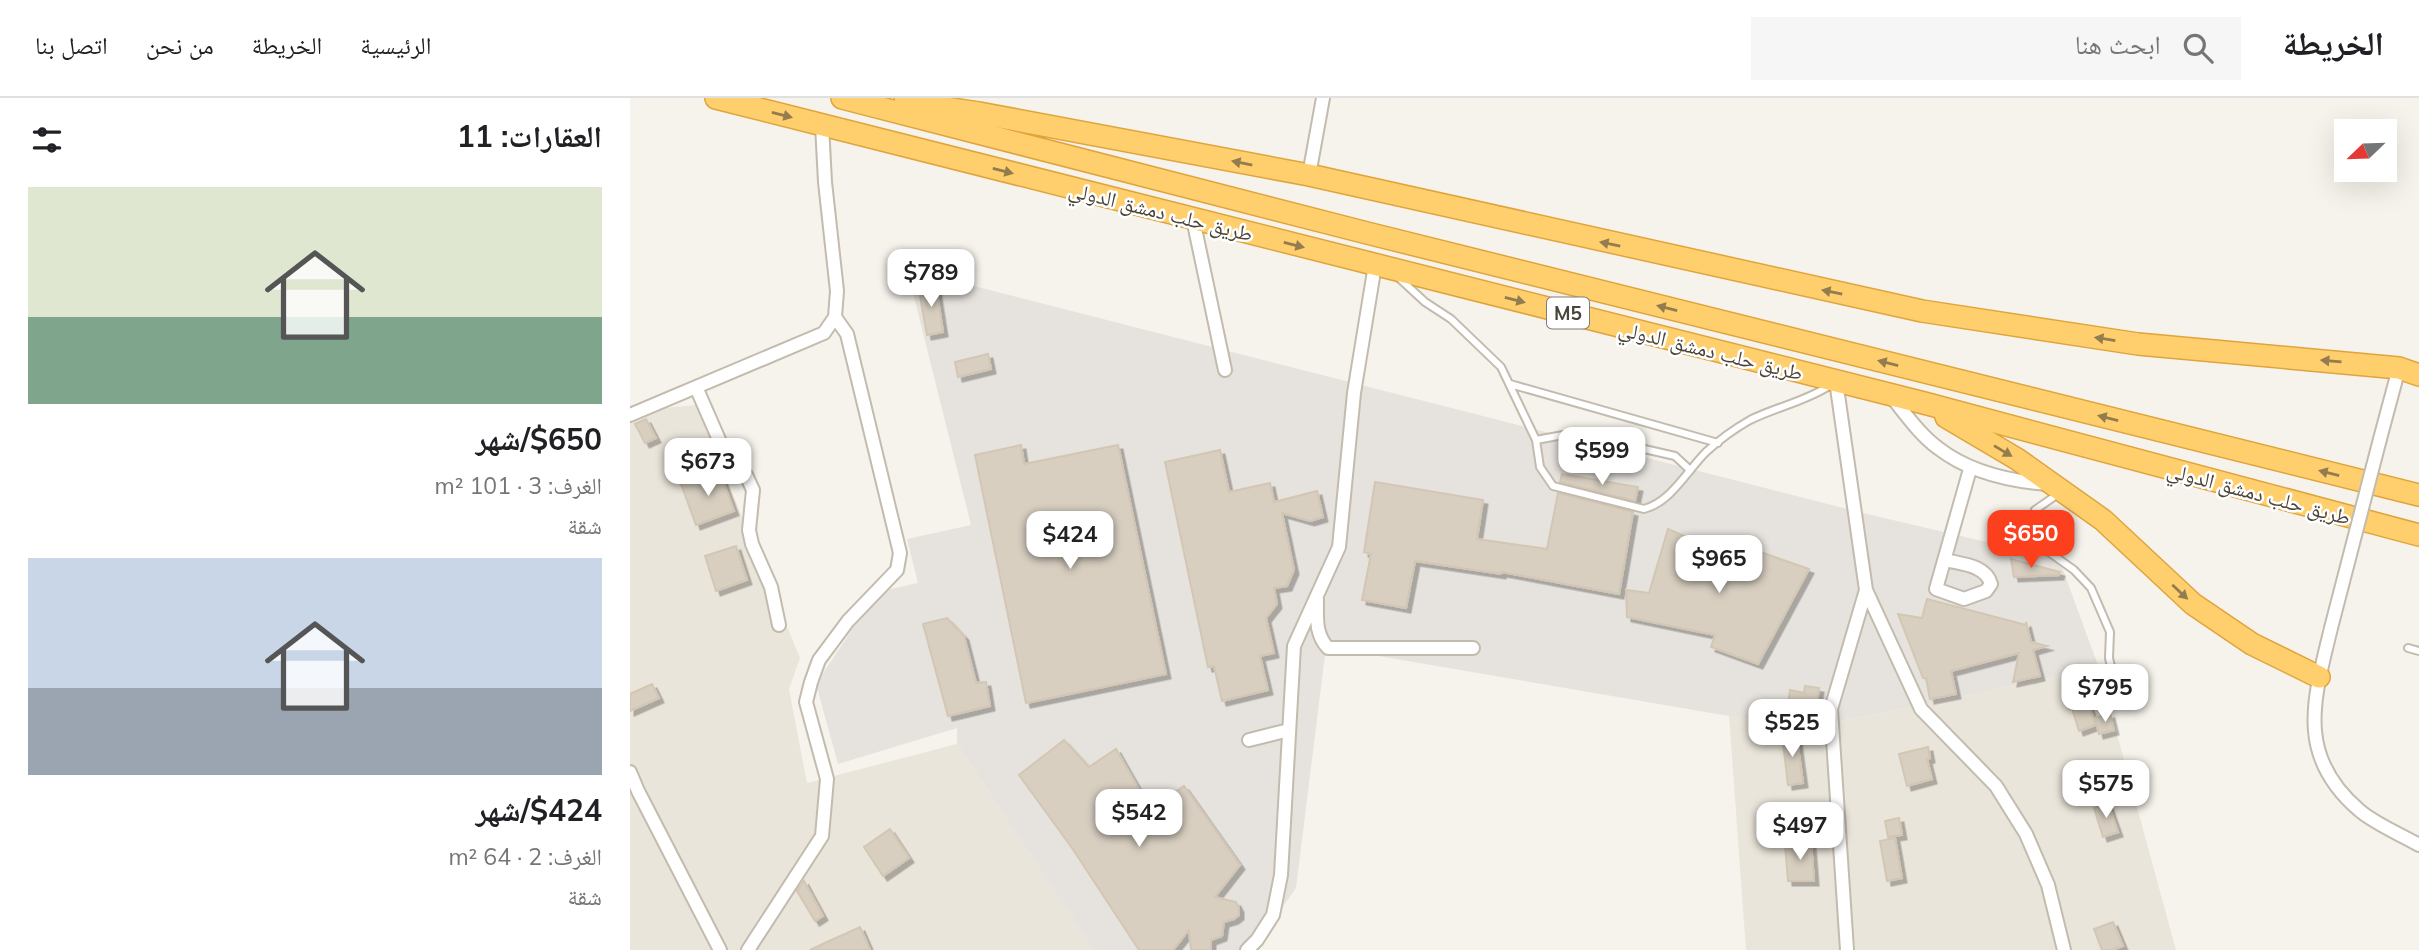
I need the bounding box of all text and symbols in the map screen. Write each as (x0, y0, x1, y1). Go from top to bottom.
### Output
search box (1751, 17, 2241, 80)
text: الخريطة (2283, 22, 2384, 63)
text: ابحث هنا (2075, 28, 2161, 61)
icon: search (2179, 29, 2217, 67)
text: اتصل بنا (35, 30, 108, 60)
text: من نحن (146, 30, 214, 60)
text: الخريطة (252, 30, 322, 60)
text: الرئيسية (360, 30, 431, 60)
one-way arrow (771, 110, 793, 121)
text: العقارات: 11 (457, 117, 602, 155)
north arrow (2334, 119, 2398, 182)
map controls (2334, 119, 2397, 182)
icon: filters (28, 121, 66, 159)
one-way arrow (1231, 157, 1253, 168)
one-way arrow (992, 166, 1014, 177)
street label: طريق حلب دمشق الدولي (1065, 176, 1256, 251)
icon: home (252, 232, 378, 358)
one-way arrow (1599, 238, 1621, 249)
one-way arrow (1284, 240, 1306, 251)
pin: $789 (890, 250, 972, 309)
text: $789 (903, 257, 959, 286)
one-way arrow (1821, 286, 1843, 297)
one-way arrow (1504, 295, 1526, 306)
road number: M5 (1547, 298, 1589, 328)
one-way arrow (1656, 302, 1678, 313)
street label: طريق حلب دمشق الدولي (1615, 315, 1806, 390)
one-way arrow (2093, 333, 2115, 344)
one-way arrow (2320, 355, 2342, 366)
one-way arrow (1876, 357, 1898, 368)
one-way arrow (2097, 412, 2119, 423)
text: $650/شهر (476, 420, 602, 458)
pin: $599 (1561, 428, 1643, 487)
text: $599 (1574, 435, 1630, 464)
pin: $673 (667, 438, 749, 498)
one-way arrow (1994, 444, 2013, 457)
text: $673 (680, 446, 736, 475)
street label: طريق حلب دمشق الدولي (2163, 456, 2354, 534)
one-way arrow (2318, 467, 2340, 478)
text: الغرف: 3 · 101 m² (435, 471, 602, 500)
pin: $650 (1990, 510, 2072, 570)
text: شقة (568, 511, 602, 540)
pin: $424 (1029, 512, 1111, 571)
text: $650 (2003, 518, 2059, 547)
text: $424 (1042, 519, 1098, 548)
pin: $965 (1678, 536, 1760, 595)
text: $965 (1691, 543, 1747, 572)
one-way arrow (2172, 584, 2189, 601)
icon: home (252, 603, 378, 729)
pin: $795 (2064, 664, 2146, 724)
text: $795 (2077, 672, 2133, 701)
pin: $525 (1751, 700, 1833, 759)
text: $525 (1764, 707, 1820, 736)
pin: $575 (2065, 760, 2147, 820)
text: $575 (2078, 768, 2134, 797)
pin: $542 (1098, 790, 1180, 849)
text: $424/شهر (476, 791, 602, 829)
text: $542 (1111, 797, 1167, 826)
pin: $497 (1759, 802, 1841, 862)
text: $497 (1772, 810, 1828, 839)
text: الغرف: 2 · 64 m² (448, 842, 602, 871)
text: شقة (568, 882, 602, 911)

